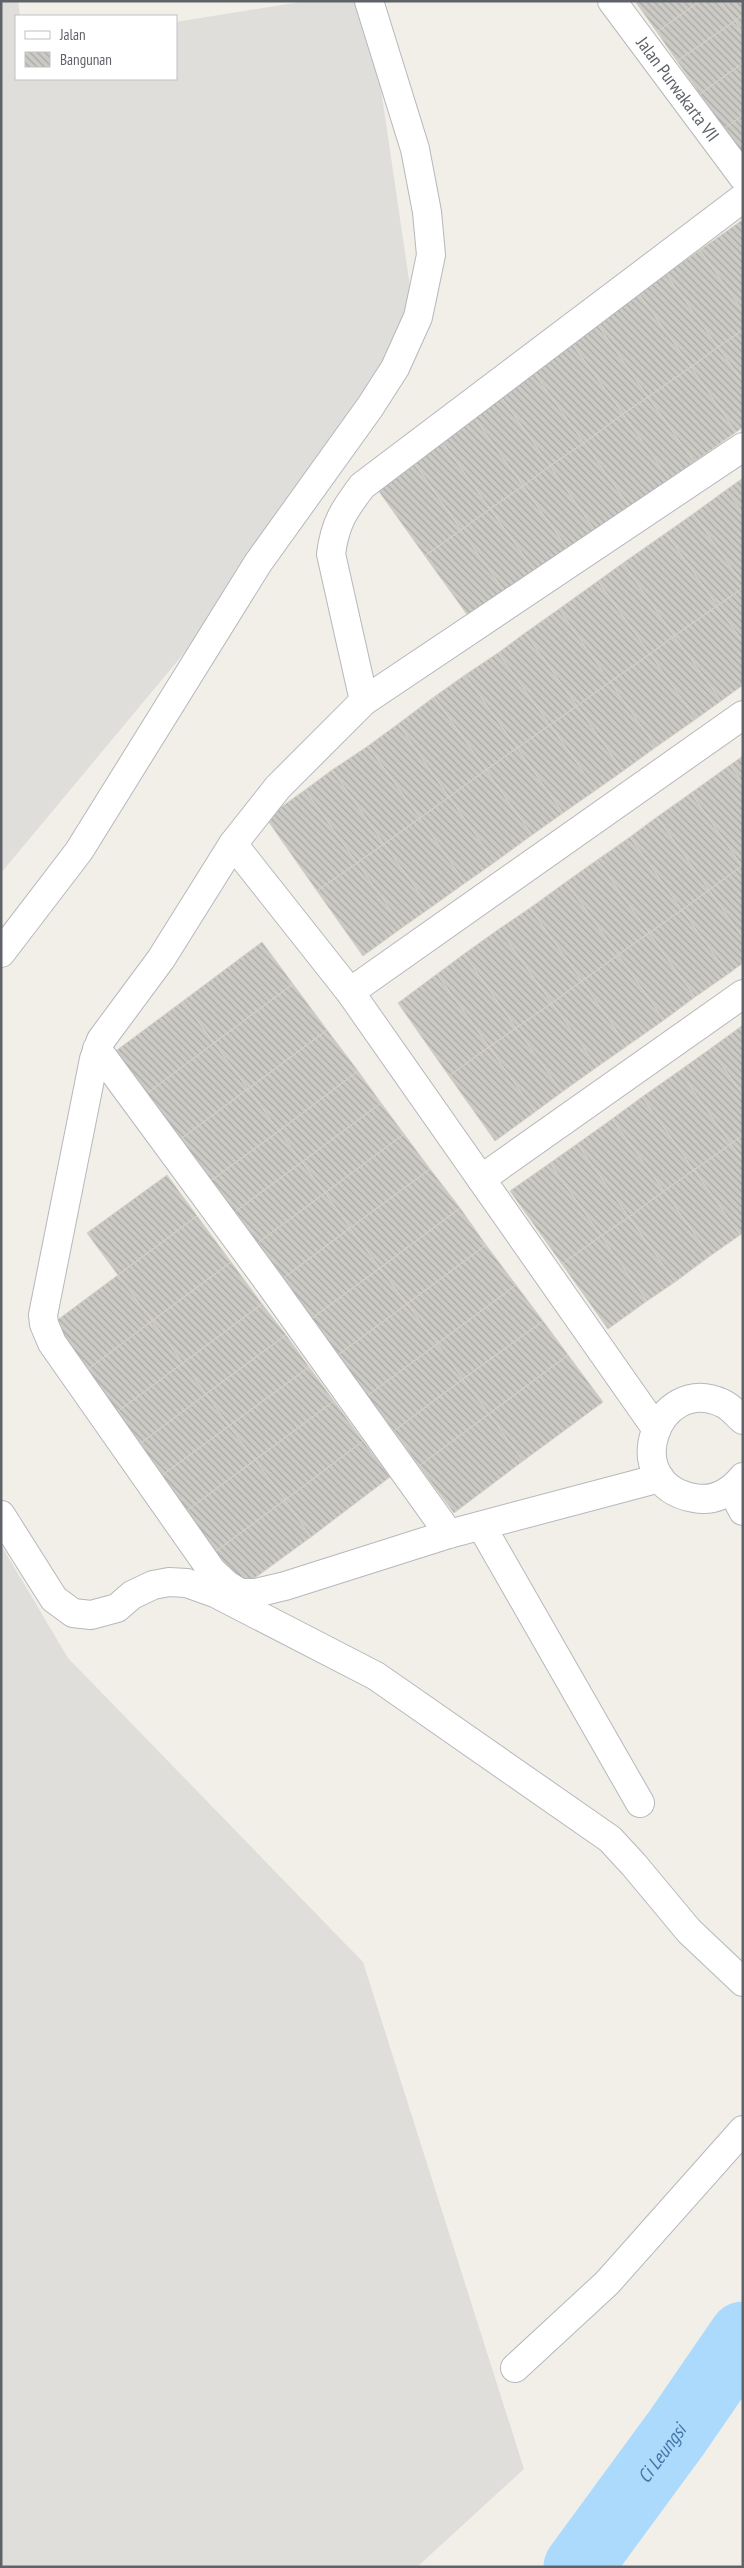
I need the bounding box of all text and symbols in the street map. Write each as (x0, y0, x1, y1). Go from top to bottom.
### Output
legend (15, 15, 178, 80)
text: Jalan (59, 25, 86, 44)
street label: Jalan Purwakarta VII (631, 31, 725, 146)
text: Bangunan (60, 50, 112, 69)
water label: Ci Leungsi (632, 2417, 693, 2487)

